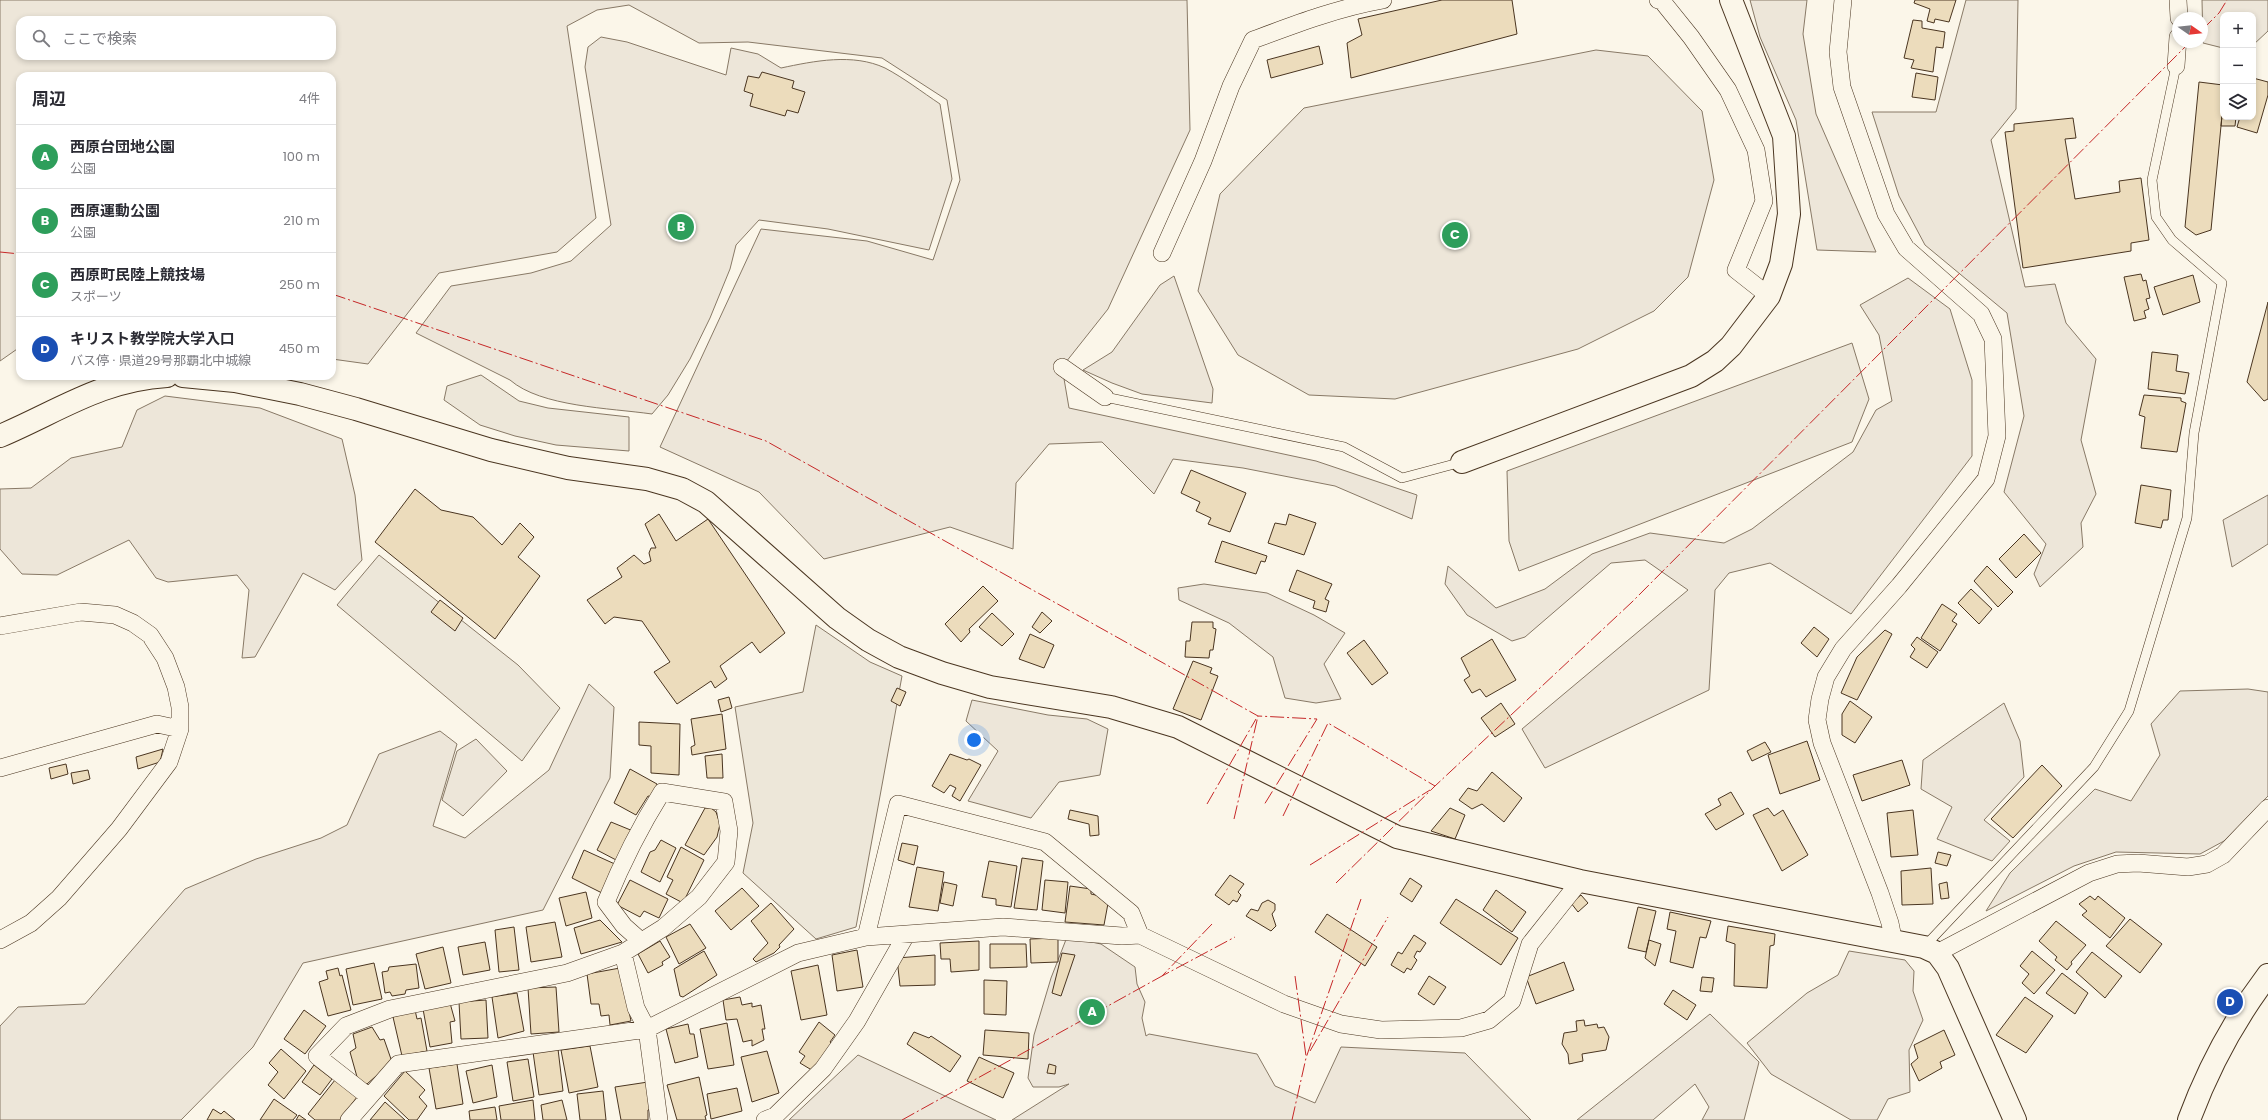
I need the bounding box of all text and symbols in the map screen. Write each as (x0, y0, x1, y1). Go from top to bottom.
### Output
north arrow (2172, 12, 2208, 48)
map controls (2220, 12, 2256, 120)
button: + (2220, 12, 2256, 48)
search box (16, 16, 336, 60)
icon: search (30, 27, 52, 49)
text: ここで検索 (62, 28, 137, 49)
button: − (2220, 48, 2256, 84)
button: layers (2220, 84, 2256, 120)
text: 周辺 (32, 87, 66, 111)
text: 4件 (299, 89, 320, 108)
text: 西原台団地公園 (70, 136, 175, 157)
text: A (40, 147, 50, 166)
text: 100 m (283, 147, 320, 166)
text: 公園 (70, 159, 96, 178)
text: 西原運動公園 (70, 200, 160, 221)
text: B (41, 211, 49, 230)
text: 210 m (283, 211, 320, 230)
pin: B (668, 212, 694, 242)
pin: C (1442, 220, 1468, 250)
text: 公園 (70, 223, 96, 242)
text: 西原町民陸上競技場 (70, 264, 205, 285)
text: C (40, 275, 50, 294)
text: 250 m (279, 275, 320, 294)
text: スポーツ (70, 287, 122, 306)
text: キリスト教学院大学入口 (70, 328, 235, 349)
text: D (40, 339, 50, 358)
text: 450 m (279, 339, 320, 358)
text: バス停 · 県道29号那覇北中城線 (70, 351, 251, 370)
your location (964, 730, 984, 750)
pin: D (2217, 987, 2243, 1017)
pin: A (1079, 997, 1105, 1027)

